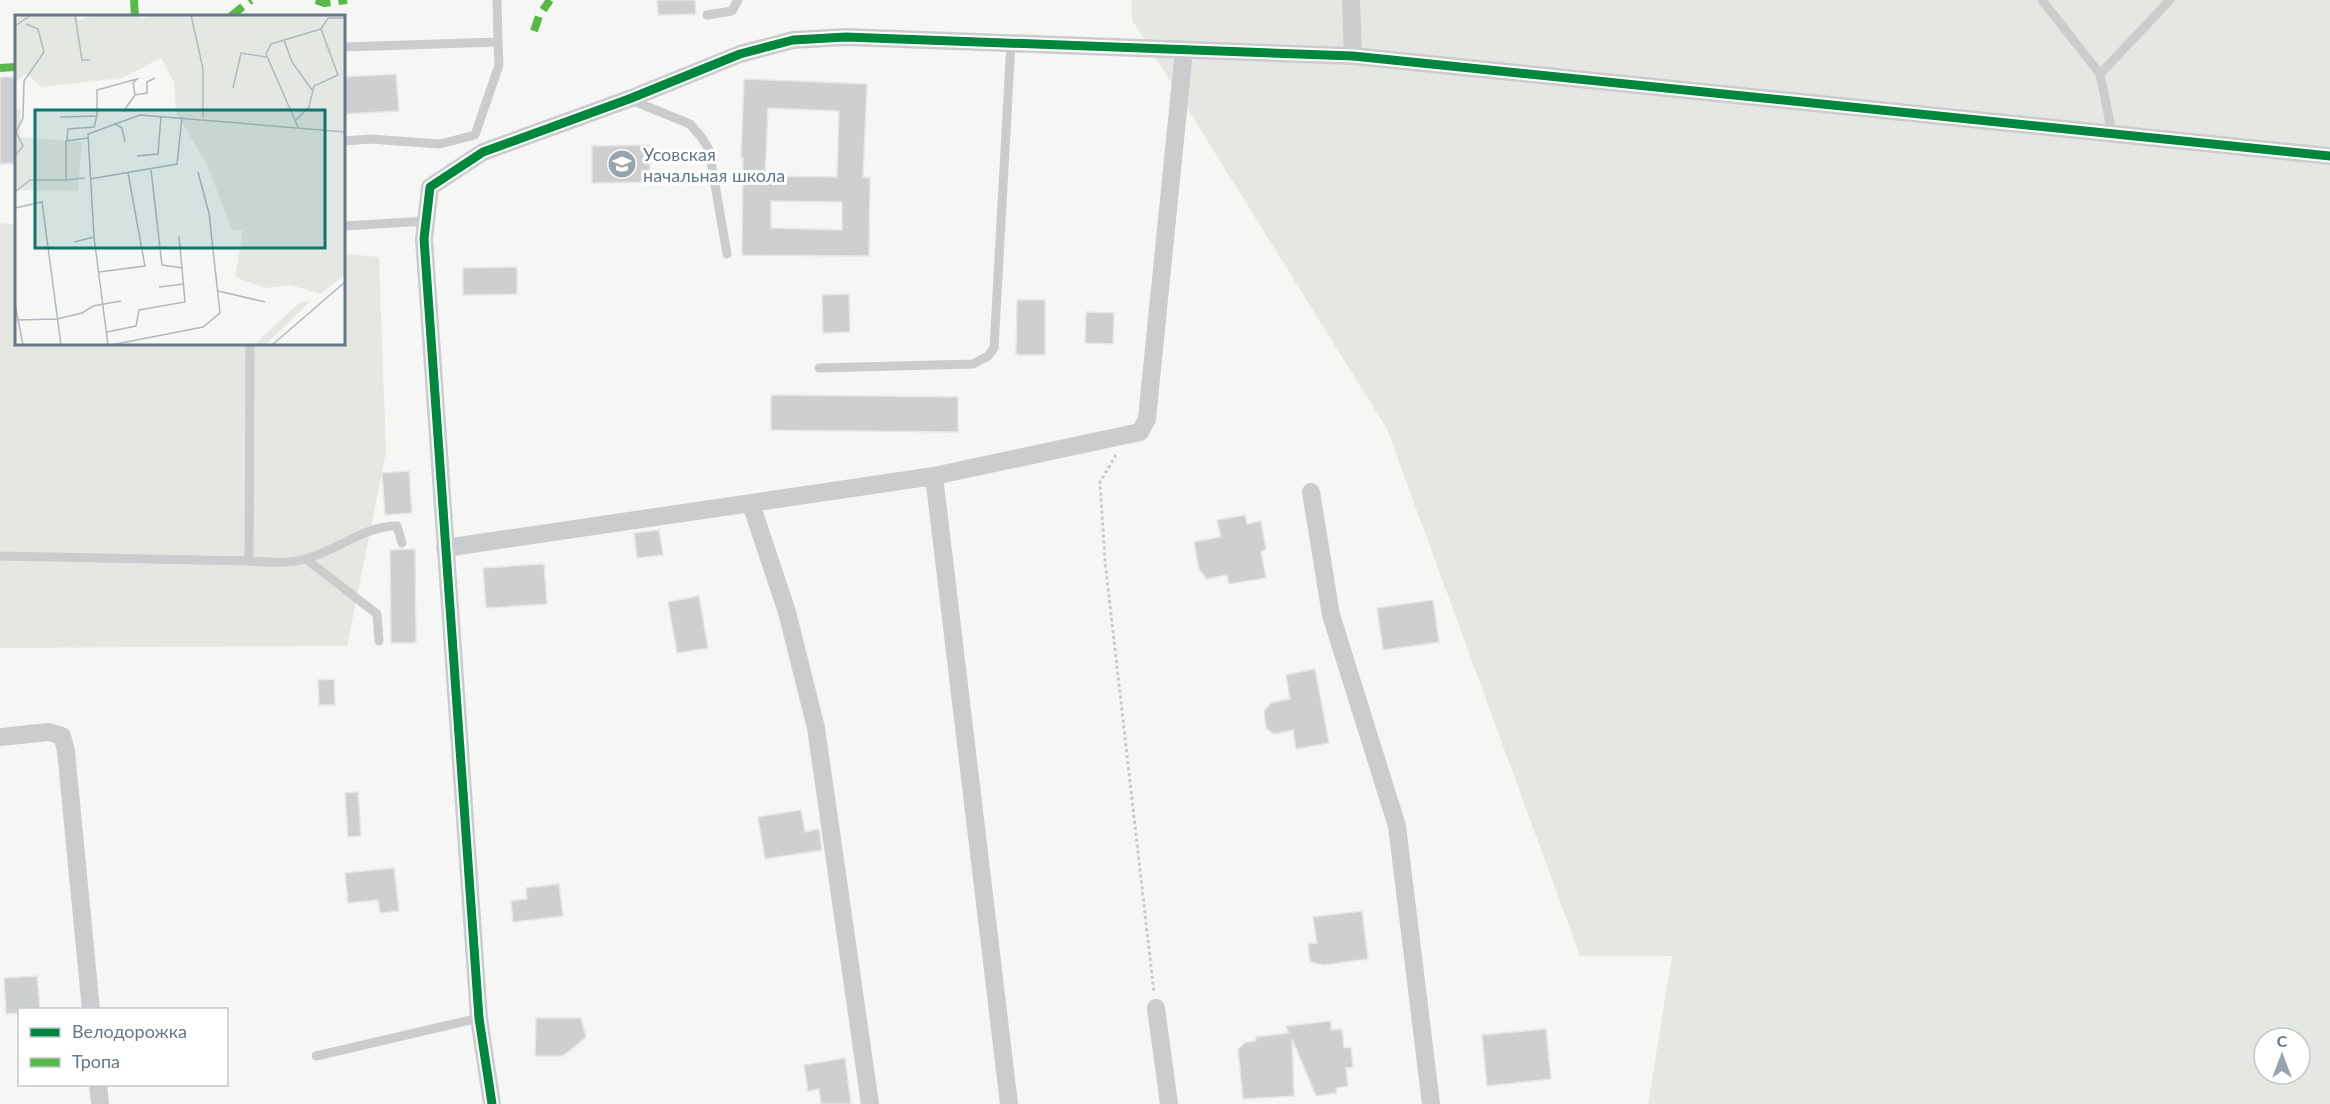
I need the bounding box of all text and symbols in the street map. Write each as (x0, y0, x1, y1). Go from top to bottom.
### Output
inset map (15, 15, 345, 345)
place label: Усовская начальная школа (643, 143, 785, 186)
school or university icon: Усовская начальная школа (606, 148, 638, 180)
legend (18, 1008, 228, 1086)
text: Велодорожка (72, 1020, 187, 1042)
north arrow (2252, 1026, 2312, 1086)
text: С (2277, 1031, 2288, 1050)
text: Тропа (72, 1050, 120, 1072)

